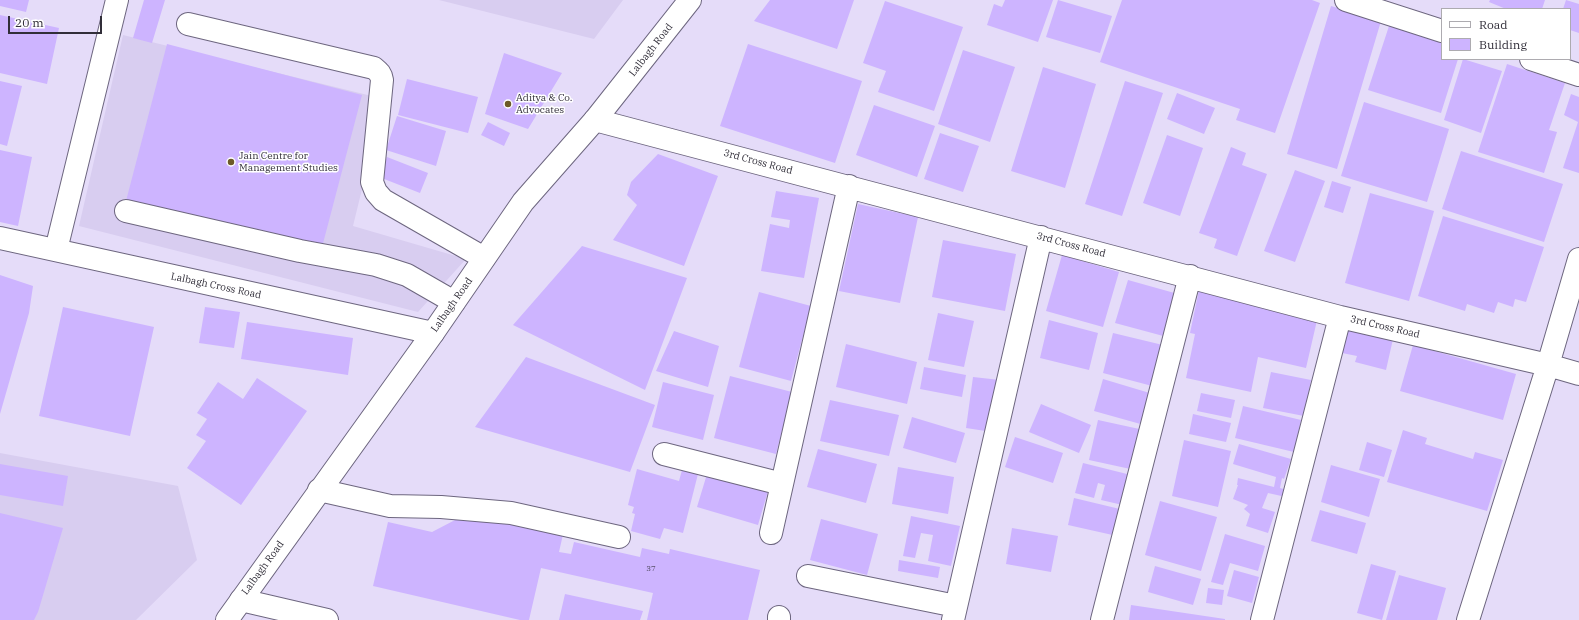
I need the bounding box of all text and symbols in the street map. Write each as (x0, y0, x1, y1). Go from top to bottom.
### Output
scale bar (10, 8, 104, 34)
legend (1441, 8, 1571, 60)
text: 20 m (15, 15, 44, 30)
text: Road (1479, 17, 1508, 32)
street label: Lalbagh Road (627, 21, 675, 79)
text: Building (1479, 37, 1527, 52)
place label: Aditya & Co. Advocates (516, 92, 572, 116)
marker: Aditya & Co. Advocates (503, 99, 513, 109)
street label: 3rd Cross Road (722, 147, 794, 177)
place label: Jain Centre for Management Studies (239, 150, 338, 174)
marker: Jain Centre for Management Studies (226, 157, 236, 167)
street label: 3rd Cross Road (1035, 230, 1107, 260)
street label: Lalbagh Cross Road (170, 271, 262, 301)
street label: Lalbagh Road (429, 275, 475, 335)
street label: 3rd Cross Road (1349, 313, 1421, 341)
street label: Lalbagh Road (239, 539, 287, 597)
house number: 37 (646, 564, 656, 574)

